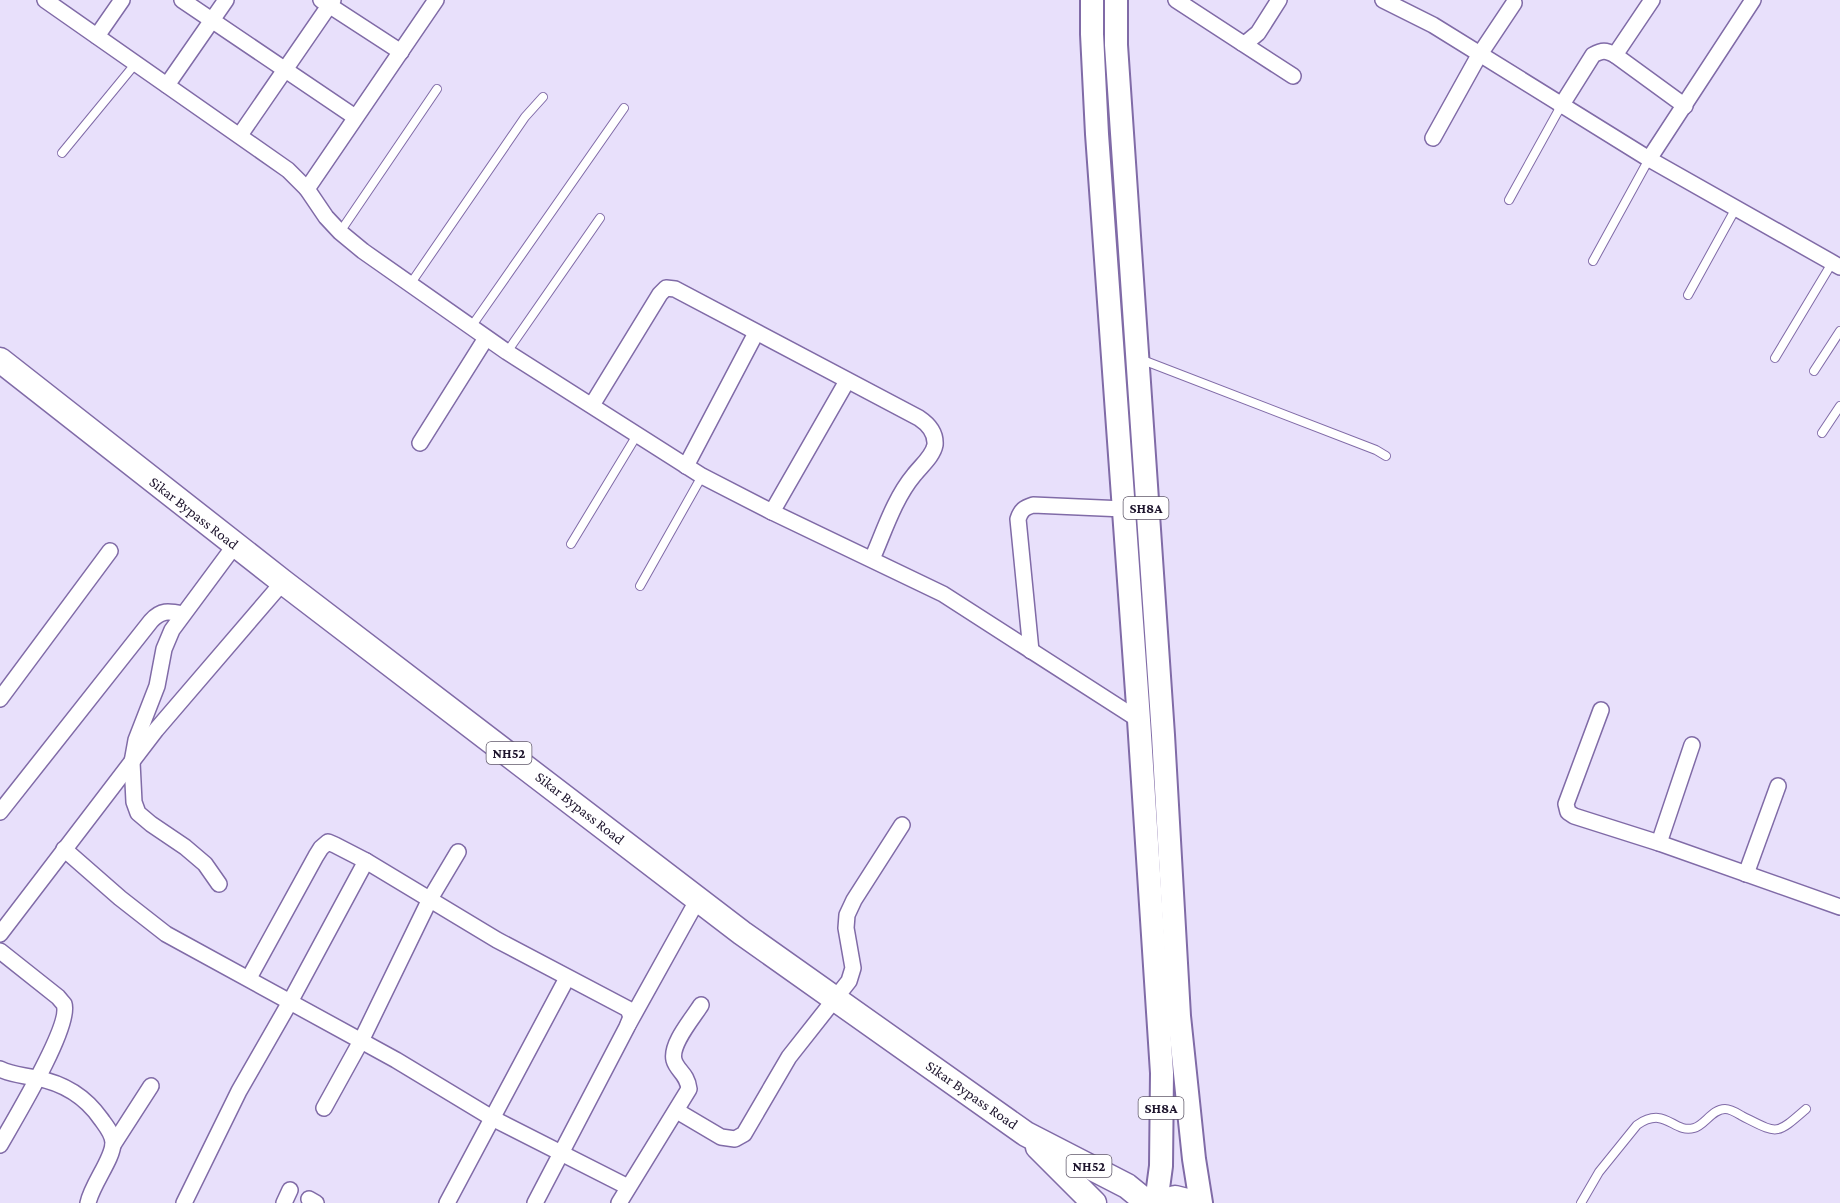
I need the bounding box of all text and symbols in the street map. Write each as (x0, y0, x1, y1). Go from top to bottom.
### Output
street label: Sikar Bypass Road (146, 473, 242, 553)
road number: SH8A (1124, 497, 1168, 519)
road number: NH52 (486, 742, 532, 764)
street label: Sikar Bypass Road (532, 768, 628, 848)
street label: Sikar Bypass Road (923, 1057, 1021, 1133)
road number: SH8A (1138, 1097, 1184, 1119)
road number: NH52 (1066, 1155, 1112, 1177)

